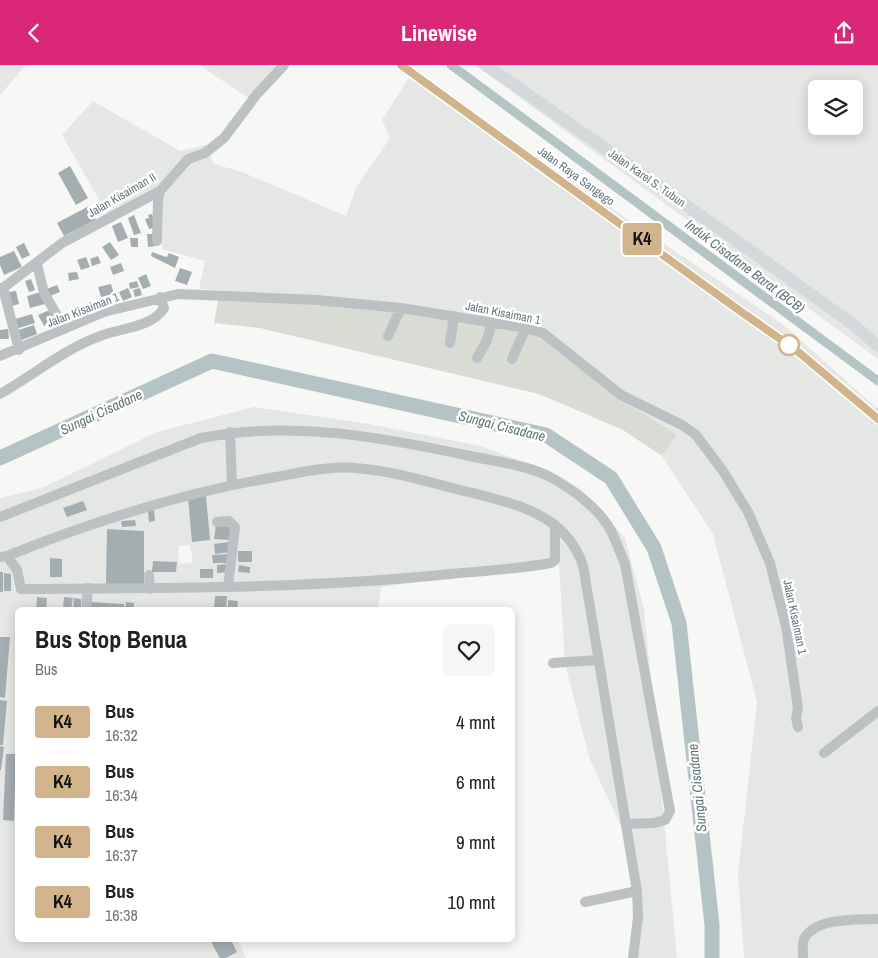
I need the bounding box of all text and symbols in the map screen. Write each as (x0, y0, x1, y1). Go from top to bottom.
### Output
text: Linewise (401, 18, 477, 48)
icon: back (20, 19, 48, 47)
icon: share (830, 19, 858, 47)
map controls (808, 80, 863, 135)
button: layers (808, 80, 863, 135)
street label: Jalan Raya Sangego (534, 143, 618, 209)
street label: Jalan Karel S. Tubun (605, 145, 689, 211)
street label: Jalan Kisaiman II (85, 169, 159, 221)
water label: Induk Cisadane Barat (BCB) (681, 215, 809, 317)
line badge: K4 (620, 223, 664, 255)
text: K4 (633, 226, 651, 251)
street label: Jalan Kisaiman 1 (45, 289, 122, 331)
street label: Jalan Kisaiman 1 (464, 298, 542, 328)
unlabelled marker (778, 334, 800, 356)
water label: Sungai Cisadane (57, 385, 145, 439)
water label: Sungai Cisadane (457, 407, 547, 445)
street label: Jalan Kisaiman 1 (779, 578, 811, 656)
text: Bus Stop Benua (35, 623, 187, 655)
button: heart (443, 624, 495, 676)
text: Bus (35, 658, 58, 680)
text: Bus (105, 698, 134, 724)
text: K4 (53, 709, 72, 734)
text: 4 mnt (456, 709, 495, 735)
text: 16:32 (105, 724, 138, 746)
water label: Sungai Cisadane (683, 743, 711, 833)
text: Bus (105, 758, 134, 784)
text: K4 (53, 769, 72, 794)
text: 6 mnt (456, 769, 495, 795)
text: 16:34 (105, 784, 138, 806)
text: Bus (105, 818, 134, 844)
text: K4 (53, 829, 72, 854)
text: 9 mnt (456, 829, 495, 855)
text: 16:37 (105, 844, 138, 866)
text: Bus (105, 878, 134, 904)
text: K4 (53, 889, 72, 914)
text: 10 mnt (447, 889, 495, 915)
text: 16:38 (105, 904, 138, 926)

